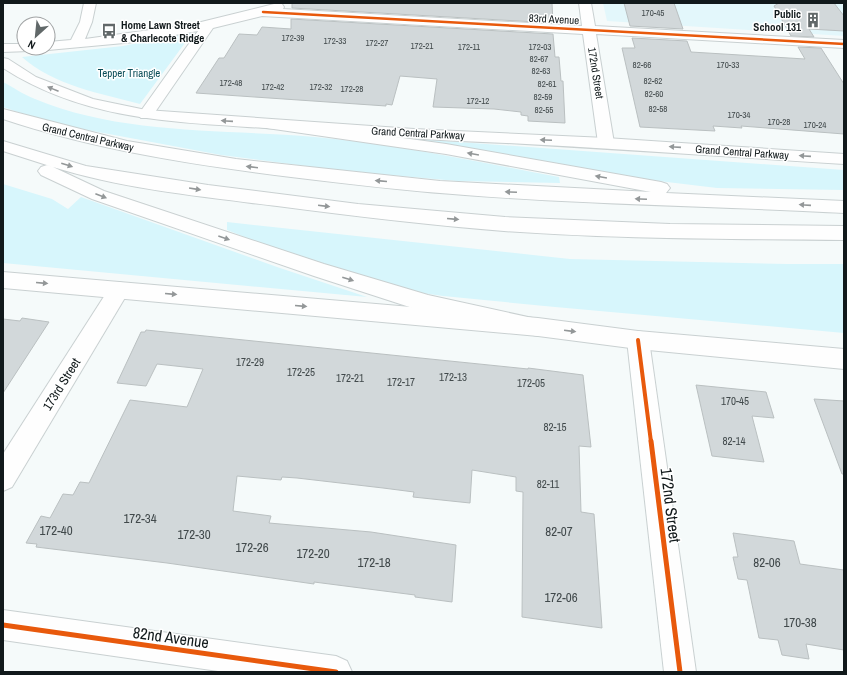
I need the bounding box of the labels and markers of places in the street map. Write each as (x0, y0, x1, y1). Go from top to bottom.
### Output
place label: Public School 131 (753, 7, 801, 34)
building icon: Public School 131 (804, 11, 822, 29)
place label: Home Lawn Street & Charlecote Ridge (121, 18, 204, 45)
bus stop icon: Home Lawn Street & Charlecote Ridge (100, 22, 118, 40)

